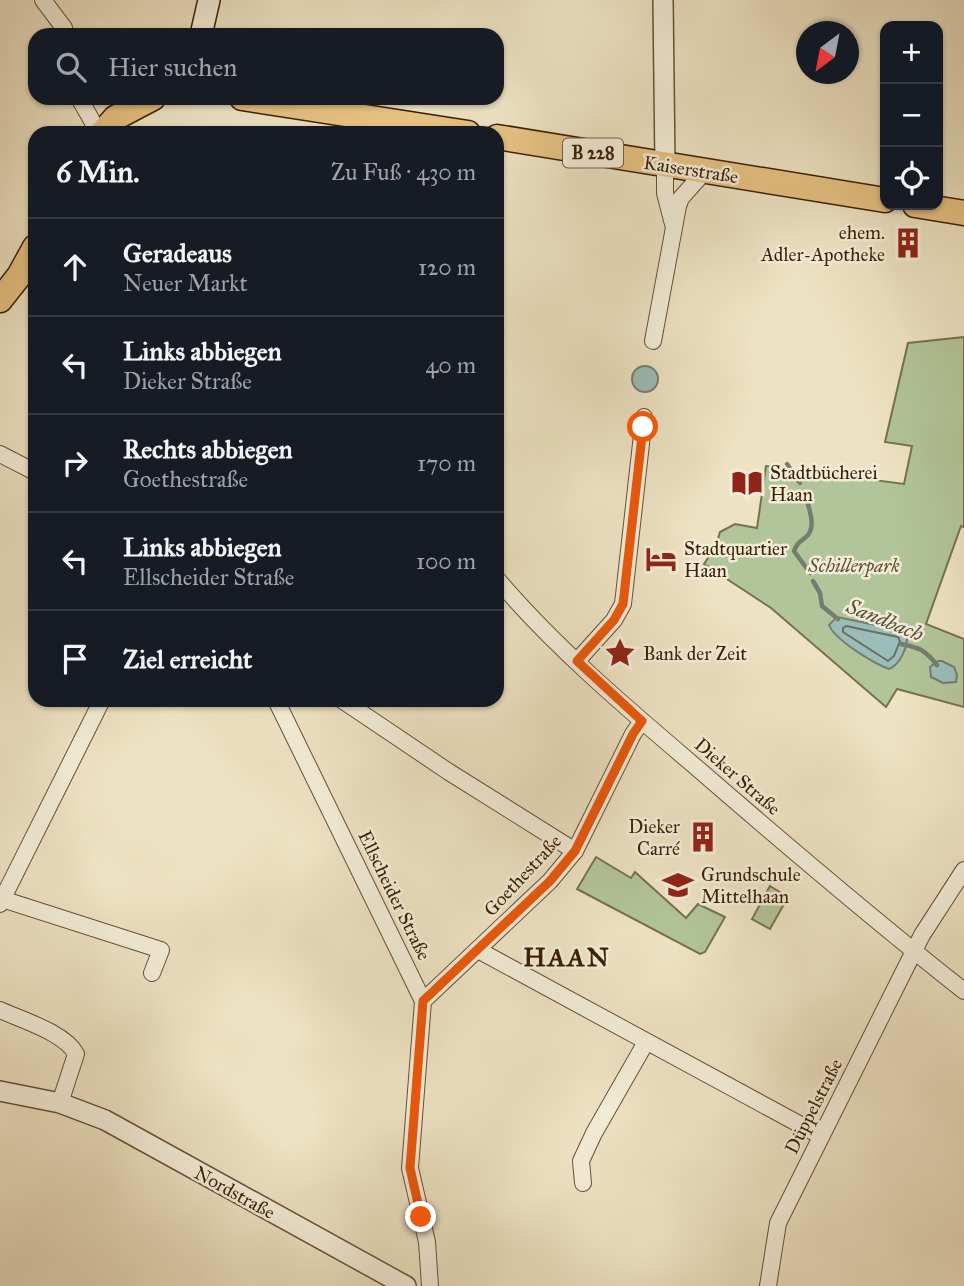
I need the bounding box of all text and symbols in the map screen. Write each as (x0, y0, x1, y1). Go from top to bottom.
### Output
north arrow (796, 21, 859, 84)
map controls (880, 21, 943, 210)
button: + (880, 21, 943, 84)
search box (28, 28, 504, 105)
icon: search (52, 48, 90, 86)
text: Hier suchen (108, 51, 237, 83)
button: − (880, 84, 943, 147)
road number: B 228 (563, 138, 623, 168)
button: locate (880, 147, 943, 210)
street label: Kaiserstraße (642, 151, 740, 188)
text: 6 Min. (56, 154, 139, 190)
text: Zu Fuß · 430 m (331, 158, 476, 186)
place label: ehem. Adler-Apotheke (760, 221, 885, 266)
building icon: ehem. Adler-Apotheke (891, 226, 925, 260)
text: Geradeaus (123, 237, 232, 269)
icon: ahead (56, 248, 94, 286)
text: 120 m (418, 253, 476, 281)
text: Neuer Markt (123, 269, 248, 297)
text: Links abbiegen (123, 335, 282, 367)
icon: left (56, 346, 94, 384)
text: 40 m (426, 351, 476, 379)
text: Dieker Straße (123, 367, 252, 395)
route start (627, 411, 658, 442)
text: Rechts abbiegen (123, 433, 293, 465)
icon: right (56, 444, 94, 482)
text: 170 m (417, 449, 476, 477)
place label: Stadtbücherei Haan (770, 461, 878, 506)
text: Goethestraße (123, 465, 248, 493)
library icon: Stadtbücherei Haan (730, 466, 764, 500)
text: Links abbiegen (123, 531, 282, 563)
place label: Stadtquartier Haan (684, 537, 788, 582)
icon: left (56, 542, 94, 580)
hotel icon: Stadtquartier Haan (644, 542, 678, 576)
text: 100 m (416, 547, 476, 575)
park label: Schillerpark (807, 554, 900, 578)
text: Ellscheider Straße (123, 563, 294, 591)
water label: Sandbach (842, 593, 927, 647)
place icon: Bank der Zeit (603, 636, 637, 670)
icon: arrive (56, 640, 94, 678)
place label: Bank der Zeit (643, 642, 747, 665)
text: Ziel erreicht (123, 643, 252, 675)
street label: Dieker Straße (690, 733, 785, 820)
place label: Dieker Carré (628, 815, 681, 860)
building icon: Dieker Carré (686, 820, 720, 854)
street label: Ellscheider Straße (353, 827, 436, 964)
street label: Goethestraße (479, 830, 566, 921)
place label: Grundschule Mittelhaan (701, 863, 801, 908)
school or university icon: Grundschule Mittelhaan (661, 868, 695, 902)
district label: HAAN (523, 941, 611, 973)
street label: Düppelstraße (780, 1055, 847, 1158)
street label: Nordstraße (190, 1161, 279, 1224)
route end (405, 1201, 436, 1232)

